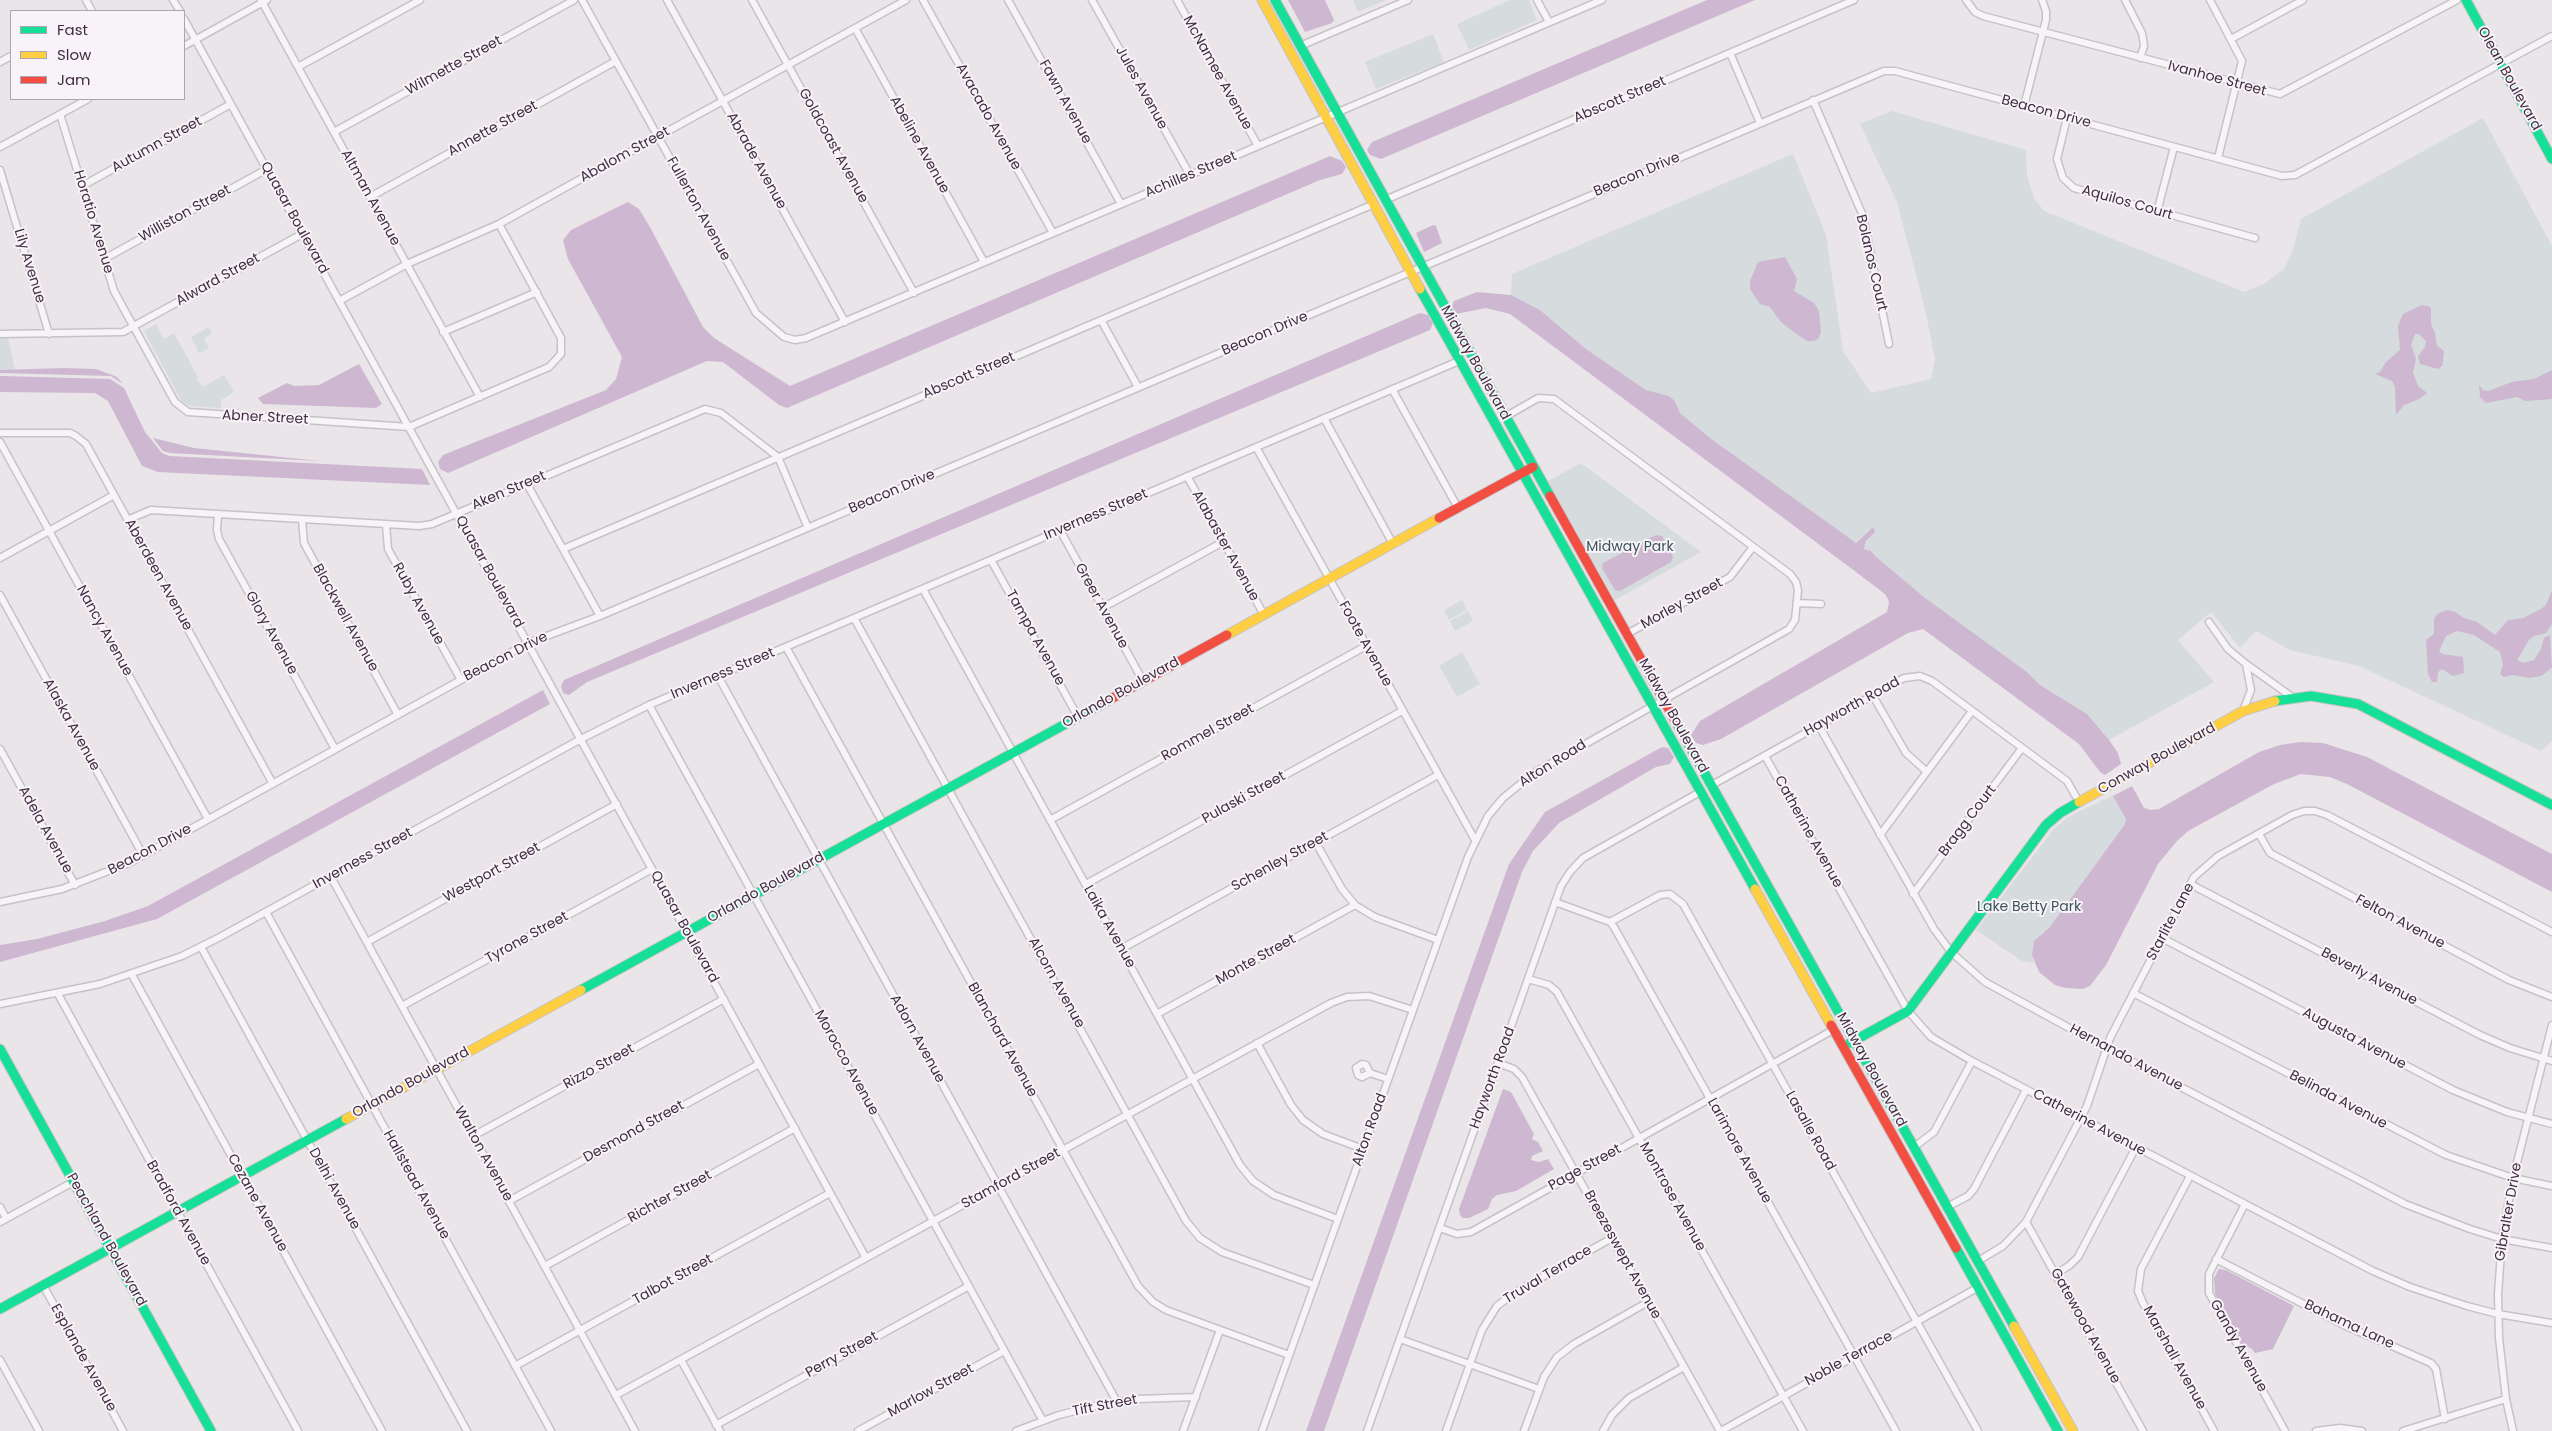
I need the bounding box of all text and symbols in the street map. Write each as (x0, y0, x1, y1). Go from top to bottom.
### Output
legend (10, 10, 185, 100)
street label: McNamee Avenue (1179, 13, 1255, 133)
text: Fast (57, 19, 88, 40)
street label: Olean Boulevard (2474, 24, 2544, 134)
street label: Wilmette Street (403, 33, 505, 99)
text: Slow (57, 44, 91, 65)
street label: Jules Avenue (1111, 44, 1171, 132)
street label: Fawn Avenue (1035, 57, 1095, 147)
street label: Ivanhoe Street (2166, 58, 2268, 100)
street label: Avacado Avenue (952, 61, 1024, 173)
text: Jam (57, 69, 91, 90)
street label: Abscott Street (1571, 73, 1669, 127)
street label: Goldcoast Avenue (795, 86, 871, 206)
street label: Beacon Drive (1999, 92, 2093, 132)
street label: Abeline Avenue (885, 94, 953, 196)
street label: Annette Street (445, 98, 541, 160)
street label: Abrade Avenue (722, 110, 790, 212)
street label: Autumn Street (109, 113, 205, 177)
street label: Abalom Street (577, 123, 673, 187)
street label: Altman Avenue (337, 147, 403, 249)
street label: Achilles Street (1143, 148, 1239, 202)
street label: Beacon Drive (1591, 149, 1683, 201)
street label: Fullerton Avenue (663, 154, 733, 264)
street label: Quasar Boulevard (256, 159, 332, 277)
street label: Horatio Avenue (69, 168, 117, 276)
street label: Williston Street (136, 182, 234, 246)
street label: Aquilos Court (2080, 182, 2174, 224)
street label: Bolanos Court (1852, 213, 1890, 313)
street label: Lily Avenue (10, 227, 48, 305)
street label: Alward Street (173, 250, 263, 310)
street label: Midway Boulevard (1437, 303, 1513, 423)
street label: Beacon Drive (1219, 308, 1311, 360)
street label: Abscott Street (920, 349, 1018, 403)
street label: Abner Street (221, 407, 309, 429)
street label: Beacon Drive (846, 466, 938, 518)
street label: Aken Street (469, 468, 549, 514)
street label: Inverness Street (1042, 486, 1150, 544)
street label: Alabaster Avenue (1188, 488, 1262, 604)
street label: Quasar Boulevard (451, 513, 527, 631)
street label: Aberdeen Avenue (120, 516, 196, 634)
park label: Midway Park (1586, 539, 1674, 555)
street label: Ruby Avenue (389, 560, 447, 648)
street label: Greer Avenue (1071, 560, 1131, 652)
street label: Blackwell Avenue (308, 561, 382, 675)
street label: Morley Street (1638, 575, 1726, 633)
street label: Nancy Avenue (72, 583, 136, 679)
street label: Tampa Avenue (1002, 587, 1068, 689)
street label: Glory Avenue (241, 588, 301, 678)
street label: Foote Avenue (1335, 598, 1395, 690)
street label: Beacon Drive (461, 629, 551, 685)
street label: Inverness Street (669, 645, 777, 703)
street label: Orlando Boulevard (1060, 654, 1182, 732)
street label: Midway Boulevard (1635, 656, 1711, 776)
street label: Hayworth Road (1801, 674, 1903, 740)
street label: Alaska Avenue (39, 676, 103, 774)
street label: Rommel Street (1159, 701, 1257, 765)
street label: Conway Boulevard (2095, 720, 2219, 798)
street label: Alton Road (1516, 737, 1590, 791)
street label: Pulaski Street (1199, 768, 1289, 828)
street label: Catherine Avenue (1770, 773, 1846, 891)
street label: Bragg Court (1936, 782, 2000, 860)
street label: Adela Avenue (14, 784, 76, 876)
street label: Beacon Drive (105, 821, 195, 879)
street label: Inverness Street (310, 825, 416, 893)
street label: Schenley Street (1229, 828, 1331, 896)
street label: Westport Street (441, 839, 543, 907)
street label: Orlando Boulevard (705, 849, 827, 927)
street label: Quasar Boulevard (646, 868, 722, 986)
street label: Starlite Lane (2144, 880, 2198, 964)
street label: Laika Avenue (1079, 883, 1139, 971)
street label: Felton Avenue (2353, 891, 2447, 953)
park label: Lake Betty Park (1977, 899, 2081, 915)
street label: Tyrone Street (483, 908, 571, 968)
street label: Monte Street (1213, 931, 1299, 989)
street label: Alcorn Avenue (1024, 935, 1088, 1031)
street label: Beverly Avenue (2318, 945, 2420, 1009)
street label: Blanchard Avenue (964, 980, 1040, 1100)
street label: Adorn Avenue (886, 992, 948, 1086)
street label: Augusta Avenue (2299, 1005, 2409, 1073)
street label: Morocco Avenue (810, 1008, 882, 1118)
street label: Midway Boulevard (1833, 1010, 1909, 1130)
street label: Hernando Avenue (2067, 1021, 2185, 1095)
street label: Hayworth Road (1467, 1025, 1519, 1131)
street label: Rizzo Street (561, 1041, 637, 1093)
street label: Orlando Boulevard (350, 1044, 472, 1122)
street label: Belinda Avenue (2286, 1067, 2390, 1133)
street label: Catherine Avenue (2030, 1086, 2148, 1160)
street label: Lasalle Road (1781, 1088, 1839, 1174)
street label: Alton Road (1349, 1091, 1391, 1169)
street label: Larimore Avenue (1703, 1095, 1775, 1207)
street label: Desmond Street (581, 1097, 687, 1167)
street label: Walton Avenue (450, 1104, 516, 1204)
street label: Hallstead Avenue (379, 1127, 453, 1243)
street label: Montrose Avenue (1635, 1140, 1709, 1254)
street label: Page Street (1546, 1141, 1624, 1195)
street label: Delhi Avenue (305, 1145, 363, 1233)
street label: Stamford Street (959, 1145, 1063, 1213)
street label: Cezane Avenue (223, 1151, 291, 1255)
street label: Bradford Avenue (142, 1158, 214, 1268)
street label: Gibralter Drive (2492, 1161, 2526, 1263)
street label: Richter Street (625, 1167, 715, 1227)
street label: Peachland Boulevard (62, 1171, 150, 1309)
street label: Breezeswept Avenue (1580, 1188, 1664, 1322)
street label: Truval Terrace (1501, 1242, 1595, 1308)
street label: Talbot Street (630, 1251, 716, 1309)
street label: Gatewood Avenue (2046, 1265, 2124, 1387)
street label: Gandy Avenue (2206, 1297, 2270, 1395)
street label: Bahama Lane (2301, 1297, 2397, 1353)
street label: Esplande Avenue (46, 1301, 120, 1415)
street label: Marshall Avenue (2139, 1303, 2209, 1413)
street label: Perry Street (803, 1328, 881, 1382)
street label: Noble Terrace (1802, 1328, 1896, 1390)
street label: Marlow Street (885, 1361, 977, 1421)
street label: Tift Street (1071, 1392, 1139, 1420)

